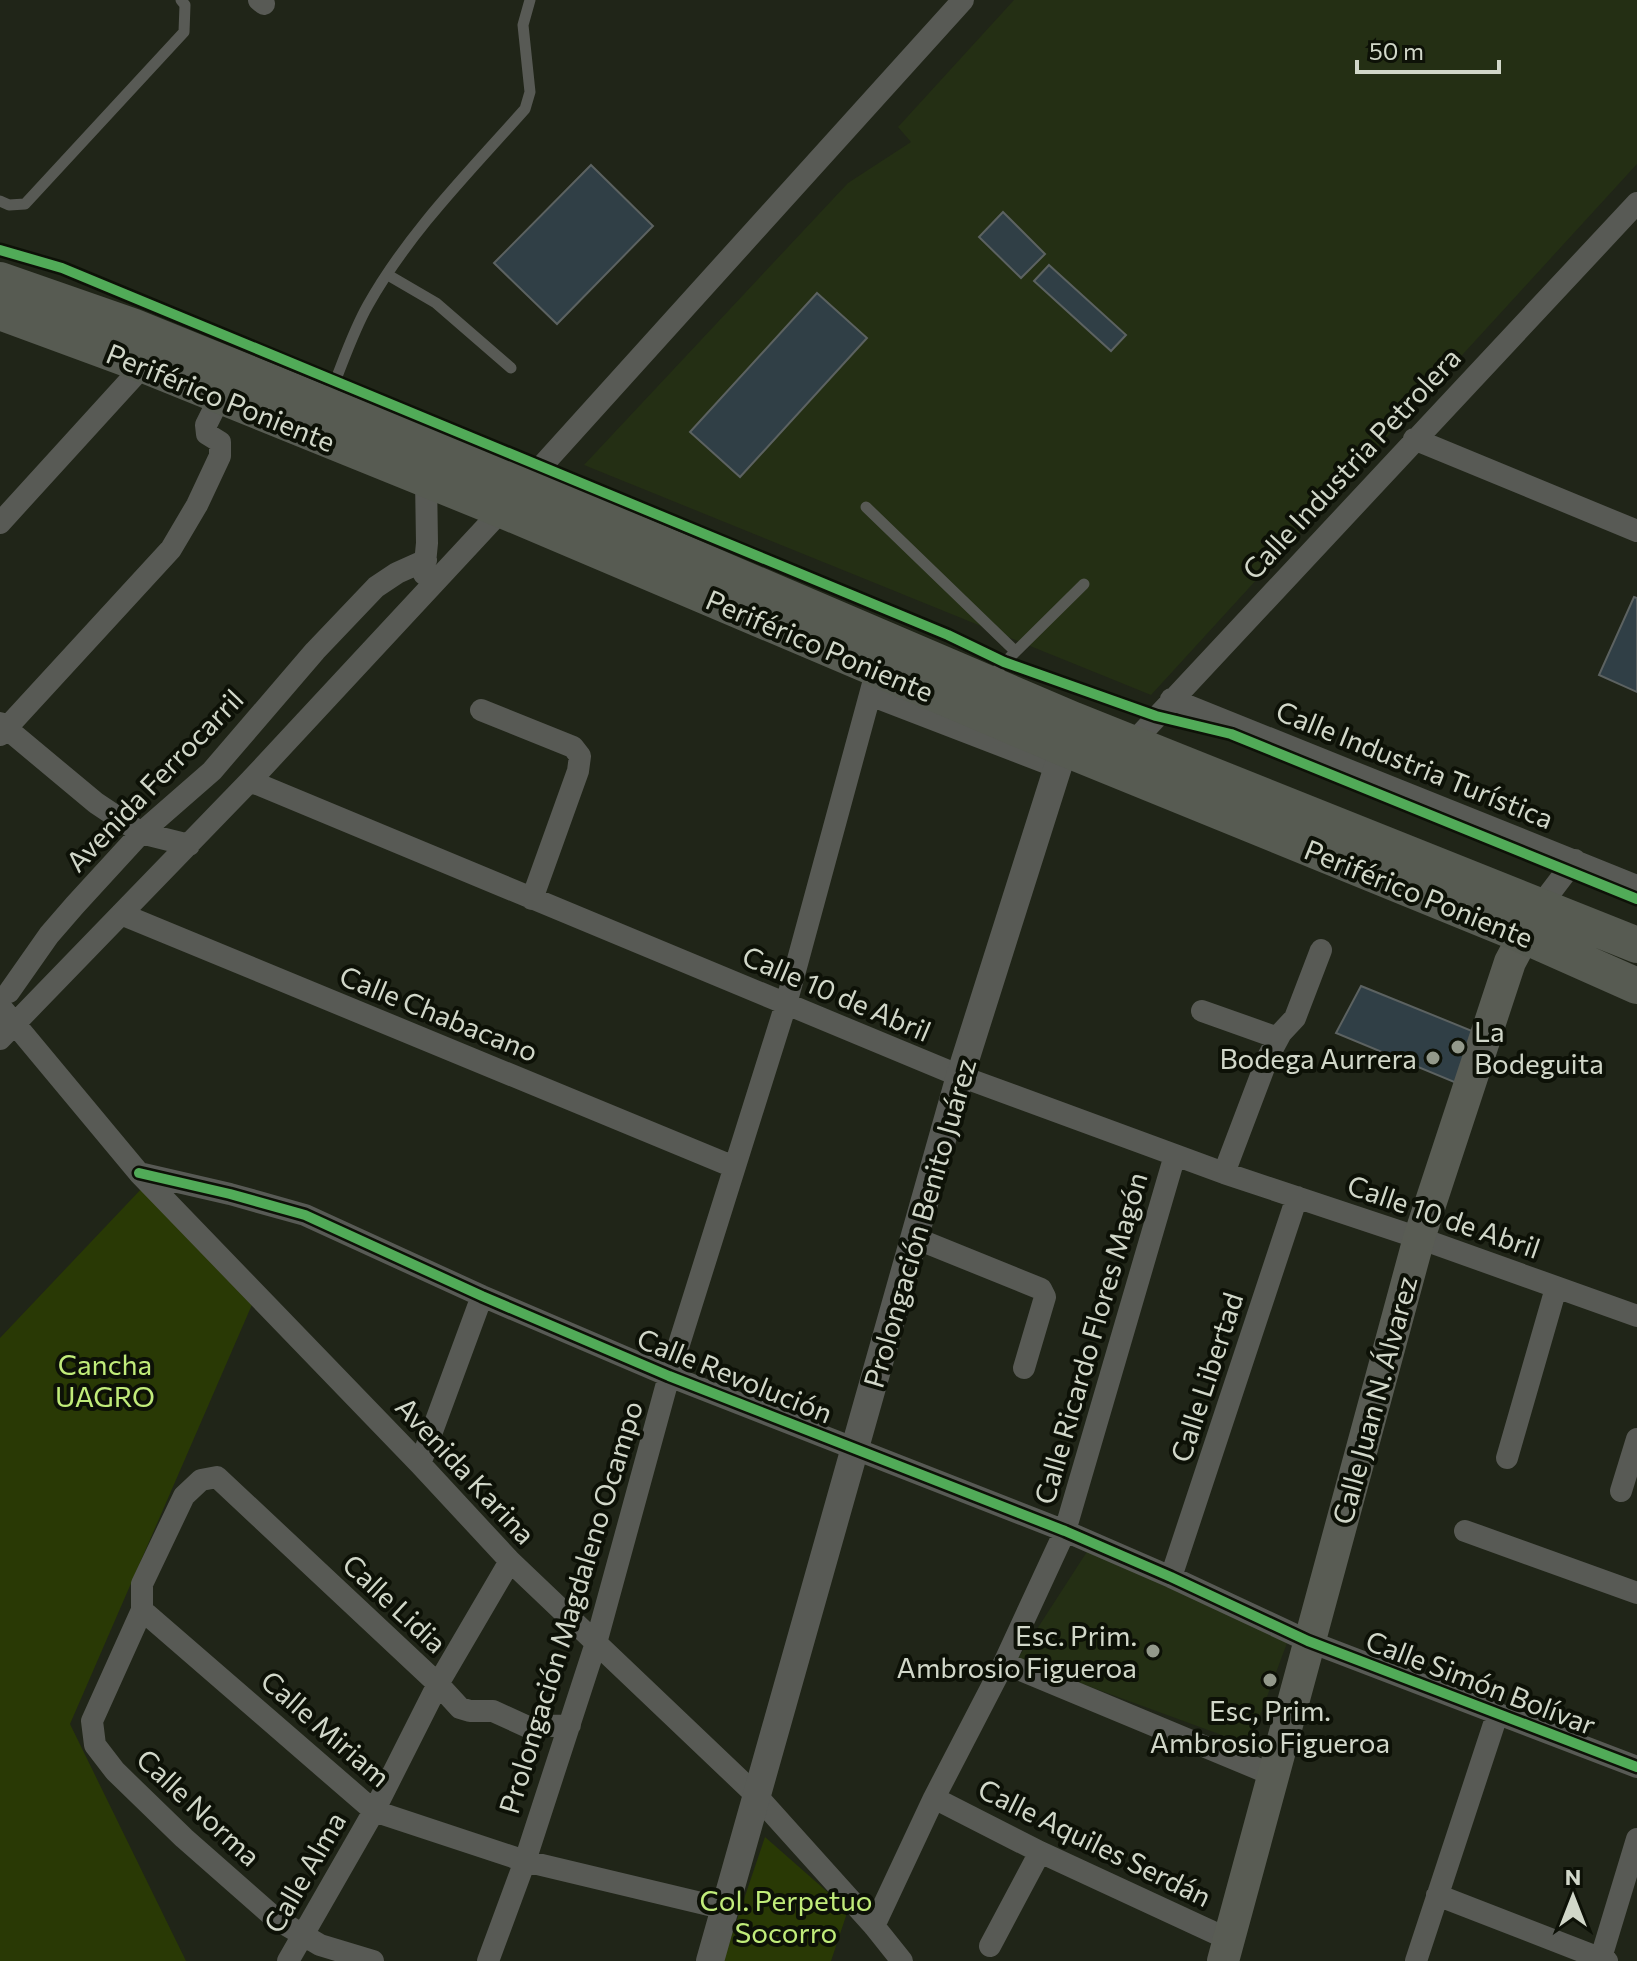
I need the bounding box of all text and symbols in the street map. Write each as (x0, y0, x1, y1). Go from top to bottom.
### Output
scale bar (1357, 24, 1499, 74)
text: 50 m (1369, 36, 1424, 65)
street label: Periférico Poniente (102, 336, 340, 458)
street label: Calle Industria Petrolera (1235, 340, 1467, 586)
street label: Periférico Poniente (701, 582, 939, 708)
street label: Avenida Ferrocarril (58, 682, 250, 878)
street label: Calle Industria Turística (1271, 693, 1559, 835)
street label: Periférico Poniente (1300, 832, 1538, 954)
street label: Calle 10 de Abril (738, 938, 936, 1048)
street label: Calle Chabacano (335, 958, 543, 1068)
place label: La Bodeguita (1474, 1014, 1604, 1080)
marker: La Bodeguita (1449, 1038, 1467, 1056)
place label: Bodega Aurrera (1219, 1041, 1417, 1075)
marker: Bodega Aurrera (1424, 1049, 1442, 1067)
street label: Prolongación Benito Juárez (856, 1055, 982, 1391)
street label: Calle 10 de Abril (1343, 1167, 1545, 1265)
street label: Calle Ricardo Flores Magón (1026, 1168, 1154, 1508)
street label: Calle Juan N. Álvarez (1324, 1272, 1424, 1528)
street label: Calle Libertad (1163, 1288, 1249, 1466)
street label: Calle Revolución (632, 1320, 838, 1430)
park label: Cancha UAGRO (55, 1347, 155, 1413)
street label: Avenida Karina (389, 1389, 543, 1551)
street label: Prolongación Magdaleno Ocampo (491, 1397, 649, 1817)
street label: Calle Lidia (336, 1546, 454, 1660)
place label: Esc. Prim. Ambrosio Figueroa (897, 1618, 1137, 1684)
street label: Calle Simón Bolívar (1361, 1623, 1601, 1741)
marker: Esc. Prim. Ambrosio Figueroa (1144, 1642, 1162, 1660)
street label: Calle Miriam (255, 1663, 397, 1793)
marker: Esc, Prim. Ambrosio Figueroa (1261, 1671, 1279, 1689)
place label: Esc, Prim. Ambrosio Figueroa (1150, 1693, 1390, 1759)
street label: Calle Norma (130, 1741, 268, 1873)
street label: Calle Aquiles Serdán (973, 1771, 1217, 1913)
street label: Calle Alma (256, 1806, 352, 1938)
north arrow (1533, 1857, 1613, 1937)
text: N (1565, 1863, 1581, 1890)
park label: Col. Perpetuo Socorro (699, 1883, 873, 1949)

